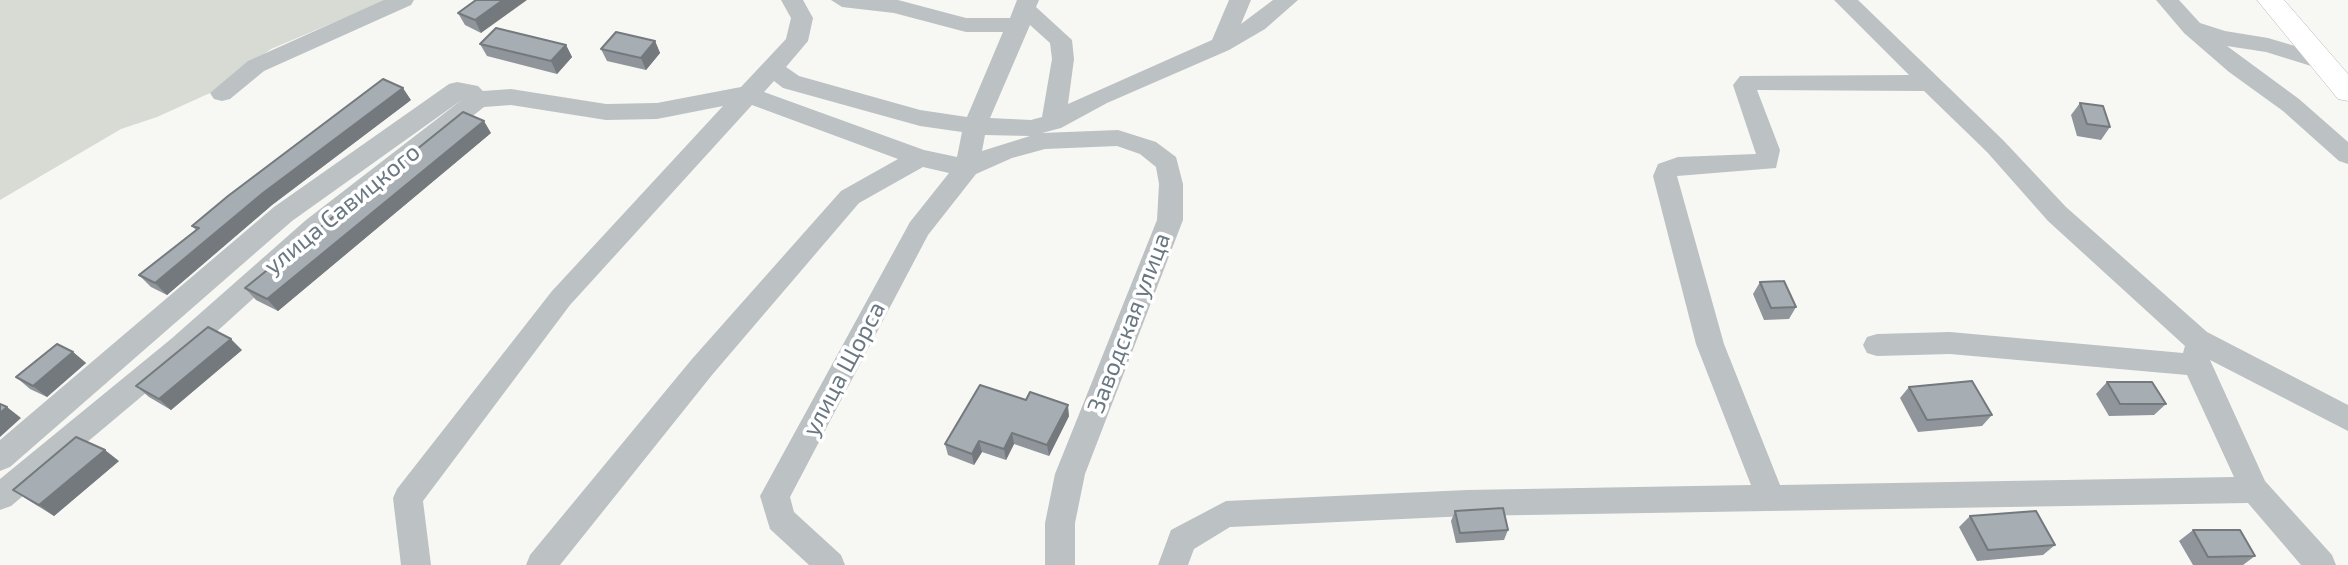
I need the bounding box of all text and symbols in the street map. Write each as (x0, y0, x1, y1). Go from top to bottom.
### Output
street label: улица Савицкого (258, 137, 426, 281)
street label: Заводская улица (1081, 229, 1177, 417)
street label: улица Щорса (797, 297, 891, 441)

